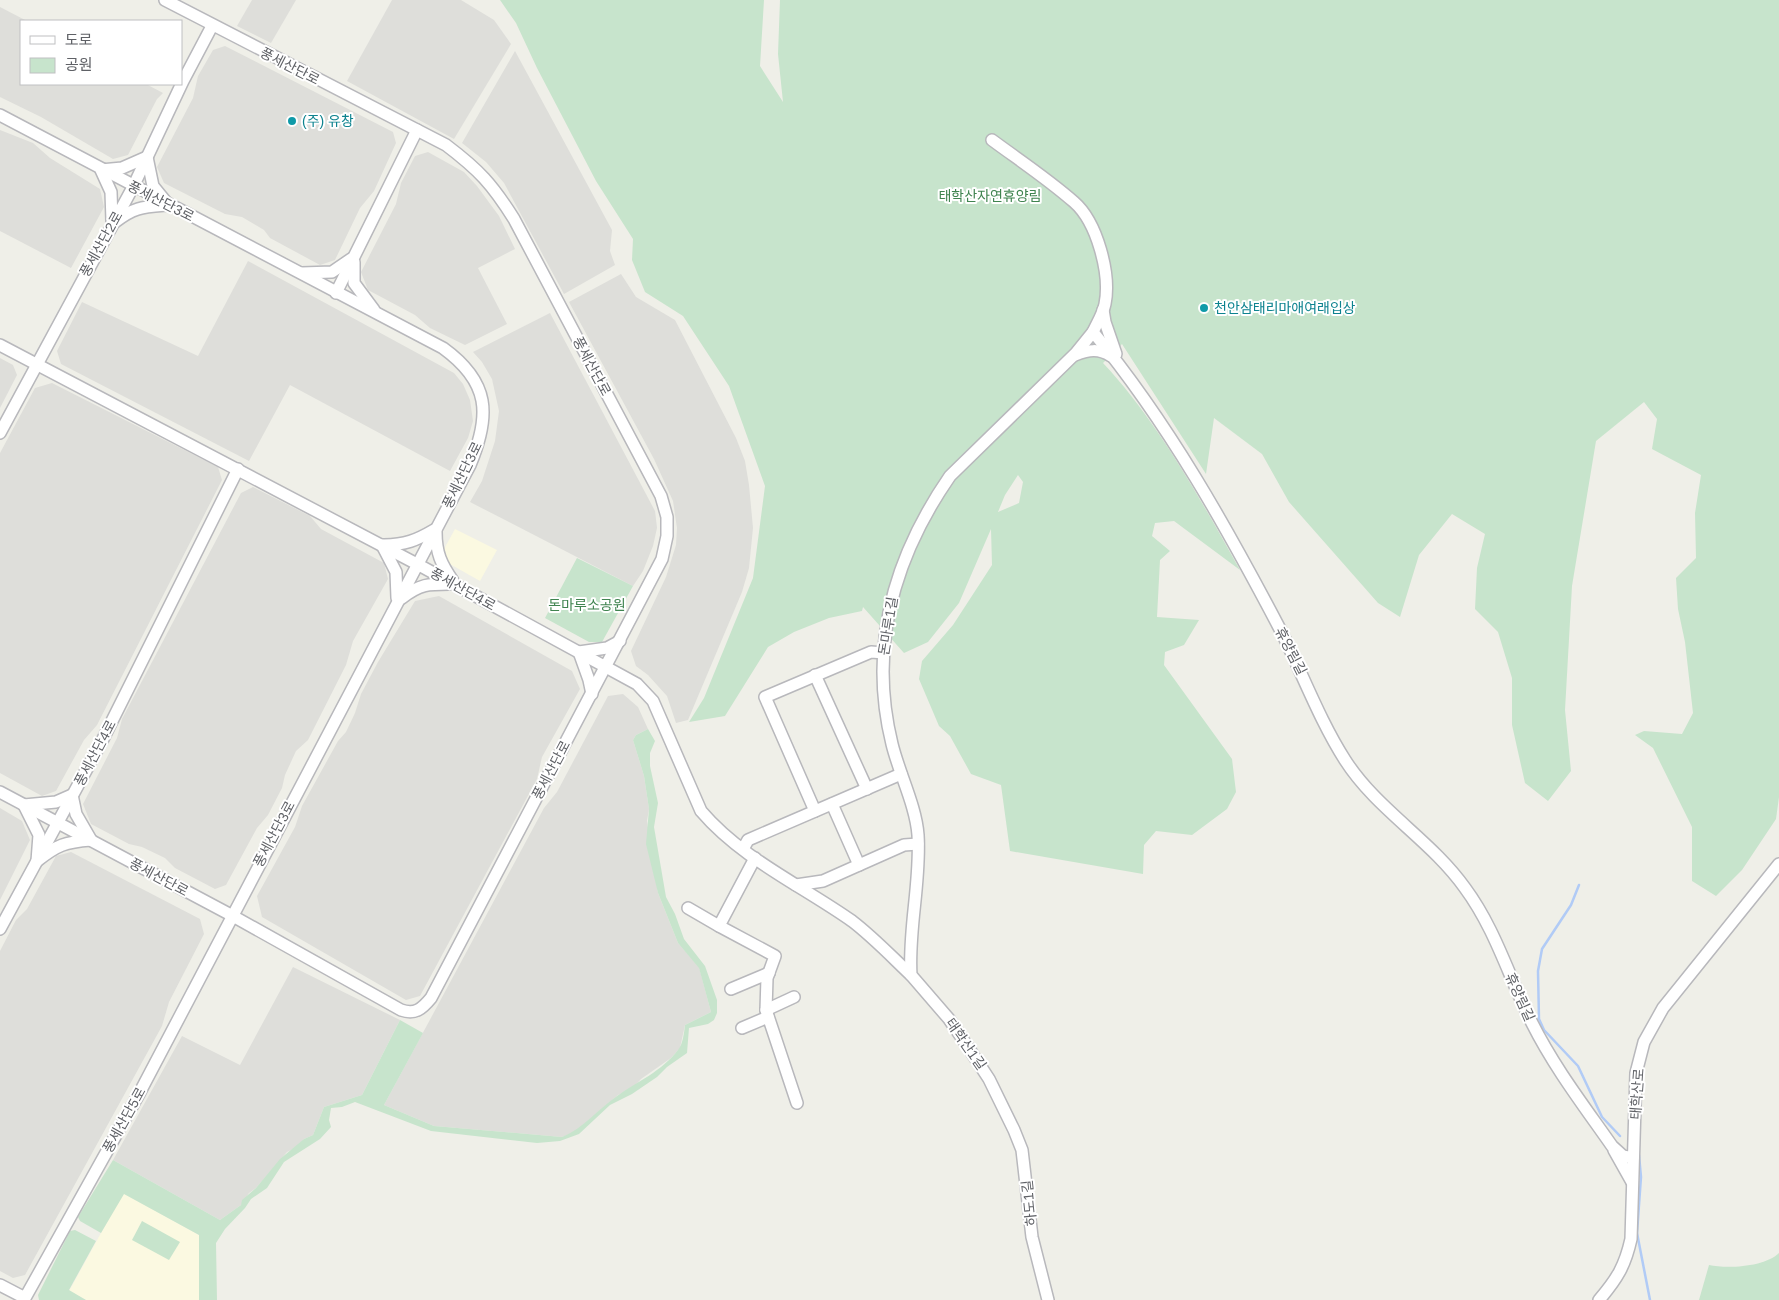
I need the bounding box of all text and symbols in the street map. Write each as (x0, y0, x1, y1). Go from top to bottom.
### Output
legend (20, 20, 182, 85)
text: 도로 (65, 31, 93, 48)
street label: 풍세산단로 (258, 44, 322, 88)
text: 공원 (65, 56, 93, 73)
place label: (주) 유창 (302, 113, 354, 129)
marker: (주) 유창 (286, 115, 298, 127)
street label: 풍세산단3로 (125, 177, 197, 225)
park label: 태학산자연휴양림 (938, 188, 1042, 204)
street label: 풍세산단2로 (77, 208, 126, 279)
place label: 천안삼태리마애여래입상 (1214, 300, 1356, 316)
marker: 천안삼태리마애여래입상 (1198, 302, 1210, 314)
street label: 풍세산단로 (570, 334, 614, 398)
street label: 풍세산단3로 (439, 439, 485, 511)
street label: 풍세산단4로 (428, 565, 499, 614)
street label: 돈마루1길 (875, 595, 901, 657)
park label: 돈마루소공원 (548, 597, 626, 613)
street label: 휴양림길 (1272, 624, 1310, 678)
street label: 풍세산단4로 (71, 717, 119, 789)
street label: 풍세산단로 (529, 738, 573, 802)
street label: 풍세산단3로 (250, 798, 298, 870)
street label: 풍세산단로 (127, 855, 191, 899)
street label: 휴양림길 (1502, 970, 1538, 1024)
street label: 태학산1길 (942, 1015, 990, 1073)
street label: 태학산로 (1627, 1068, 1647, 1120)
street label: 풍세산단5로 (100, 1084, 149, 1155)
street label: 하도1길 (1019, 1179, 1039, 1227)

